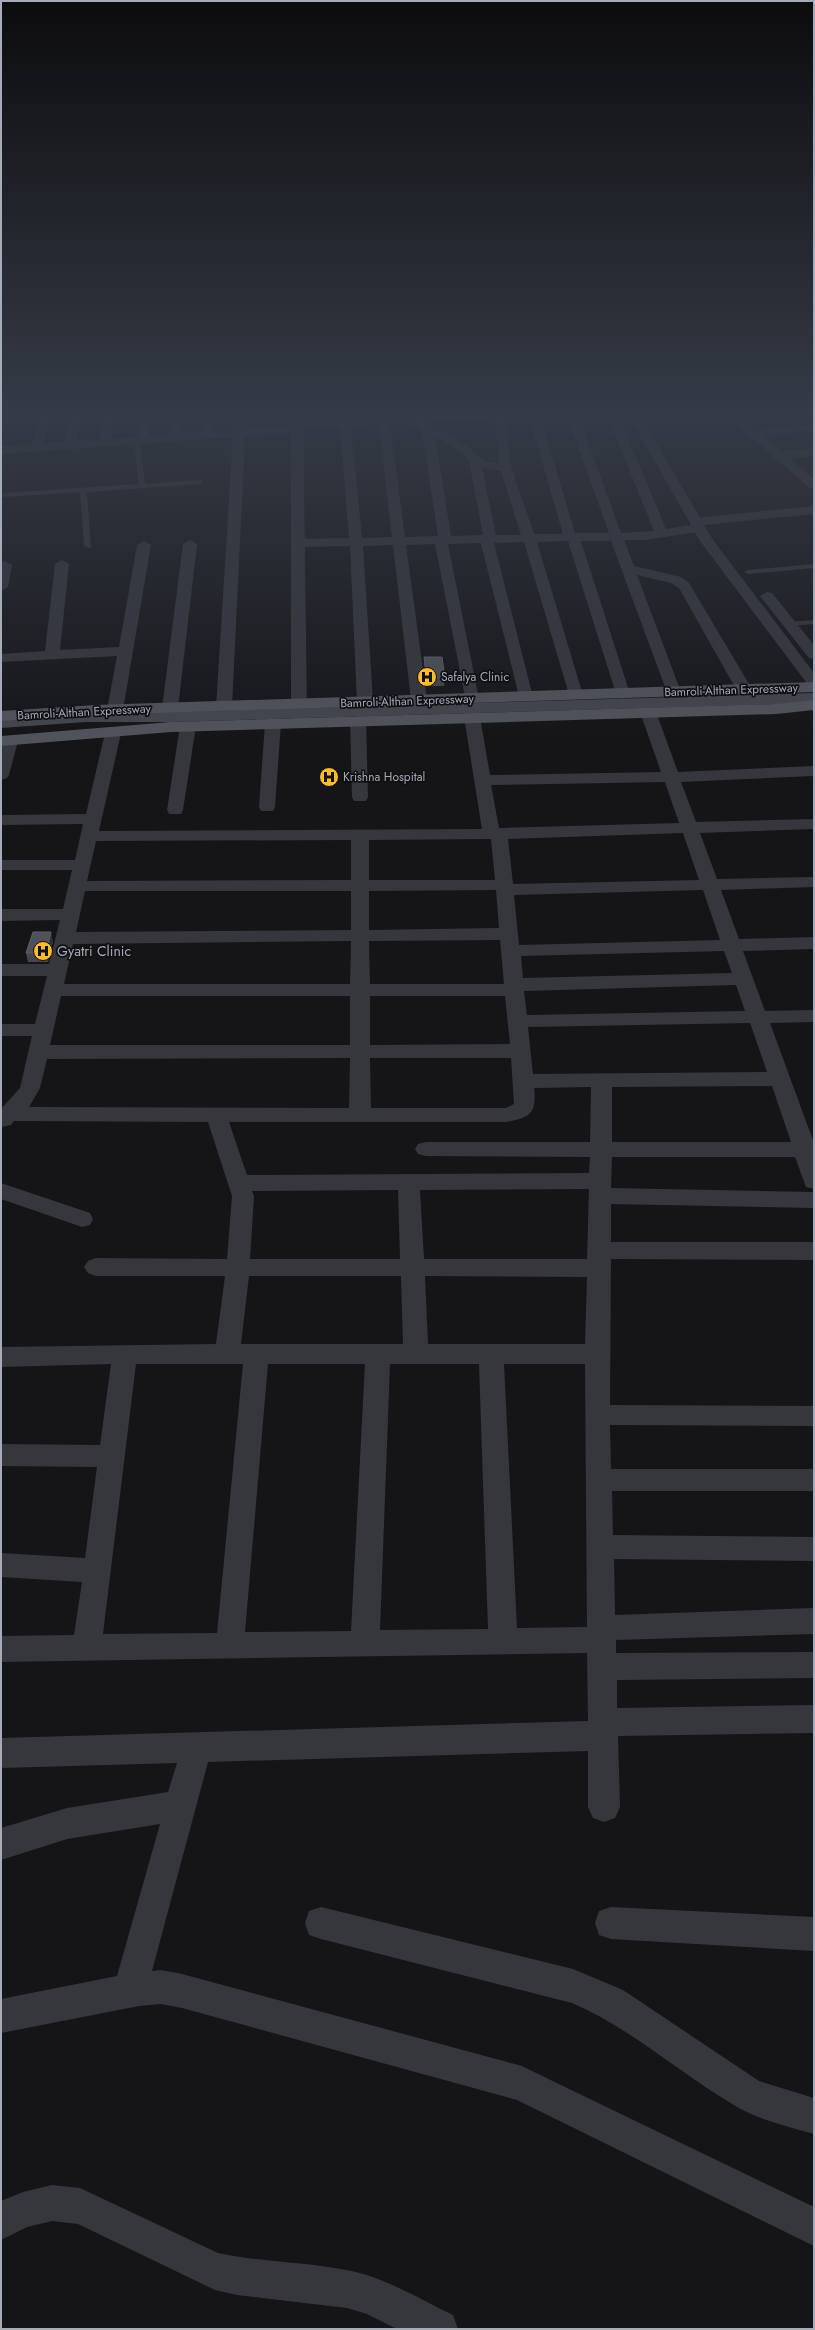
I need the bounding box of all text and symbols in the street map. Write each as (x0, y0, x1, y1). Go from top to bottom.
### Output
hospital icon: Safalya Clinic (416, 666, 438, 688)
place label: Safalya Clinic (441, 668, 509, 686)
street label: Bamroli-Althan Expressway (664, 679, 799, 701)
street label: Bamroli-Althan Expressway (340, 690, 475, 712)
street label: Bamroli-Althan Expressway (17, 699, 152, 724)
hospital icon: Krishna Hospital (318, 766, 340, 788)
place label: Krishna Hospital (343, 768, 425, 786)
hospital icon: Gyatri Clinic (32, 940, 54, 962)
place label: Gyatri Clinic (57, 941, 131, 961)

